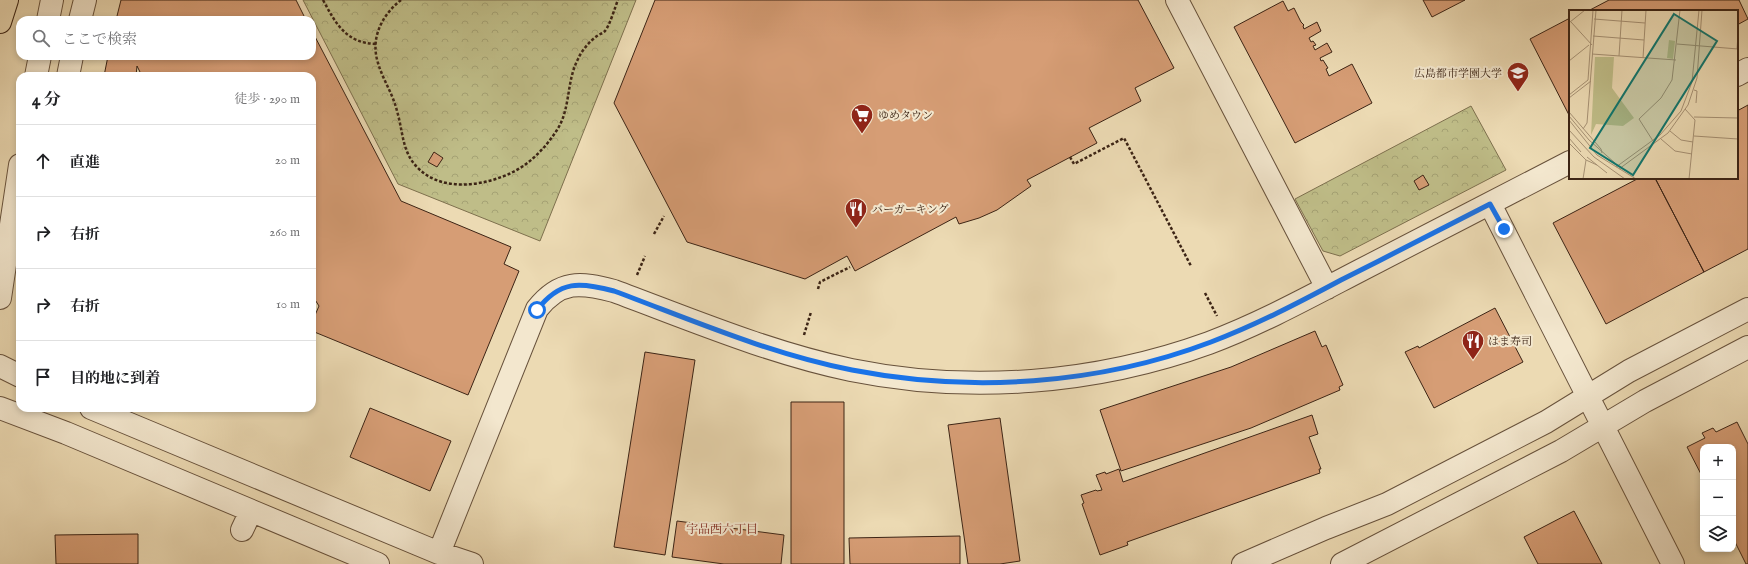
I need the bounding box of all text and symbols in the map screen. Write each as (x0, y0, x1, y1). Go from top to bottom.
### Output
inset map (1569, 10, 1738, 179)
search box (16, 16, 316, 60)
icon: search (30, 27, 52, 49)
text: ここで検索 (62, 30, 137, 49)
school or university icon: 広島都市学園大学 (1505, 60, 1531, 93)
place label: 広島都市学園大学 (1414, 67, 1502, 81)
text: 4 分 (32, 90, 61, 111)
text: 徒歩 · 290 m (234, 91, 300, 108)
supermarket icon: ゆめタウン (849, 102, 875, 135)
place label: ゆめタウン (878, 109, 933, 123)
icon: ahead (32, 150, 54, 172)
text: 20 m (275, 152, 300, 169)
text: 直進 (70, 153, 100, 172)
restaurant icon: バーガーキング (843, 196, 869, 229)
place label: バーガーキング (872, 203, 948, 217)
route end (1495, 220, 1513, 238)
icon: right (32, 222, 54, 244)
text: 260 m (269, 224, 300, 241)
text: 右折 (70, 225, 100, 244)
icon: right (32, 294, 54, 316)
text: 10 m (276, 296, 300, 313)
text: 右折 (70, 297, 100, 316)
route start (528, 301, 546, 319)
restaurant icon: はま寿司 (1460, 328, 1486, 361)
place label: はま寿司 (1488, 335, 1532, 349)
icon: arrive (32, 366, 54, 388)
text: 目的地に到着 (70, 369, 160, 388)
map controls (1700, 444, 1736, 552)
button: + (1700, 444, 1736, 480)
button: − (1700, 480, 1736, 516)
button: layers (1700, 516, 1736, 552)
district label: 宇品西六丁目 (686, 522, 758, 537)

